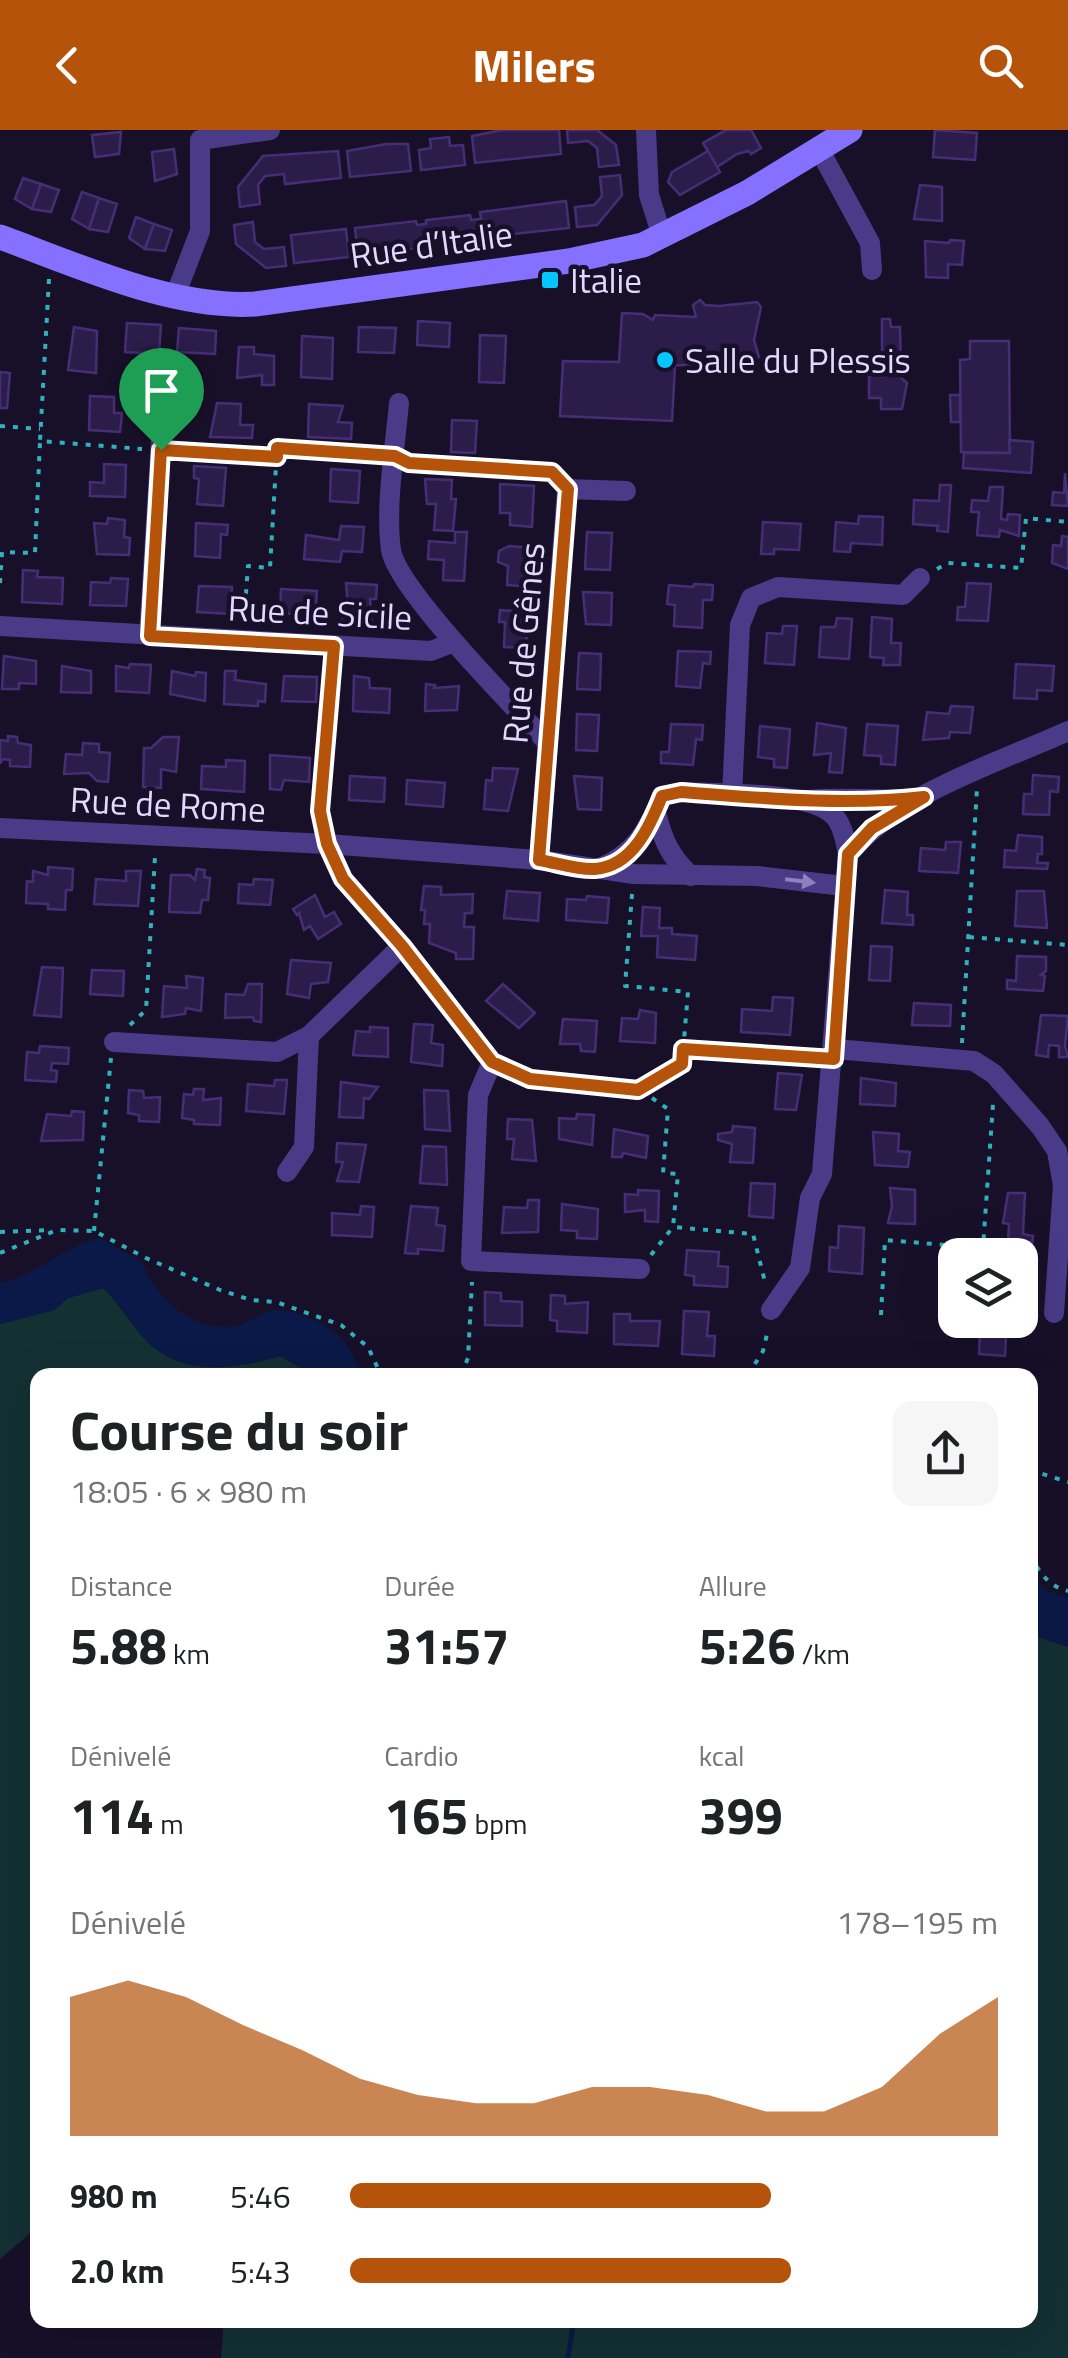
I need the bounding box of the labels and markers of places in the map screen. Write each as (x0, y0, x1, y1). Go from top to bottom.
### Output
place label: Italie (570, 253, 642, 307)
marker: Italie (539, 269, 561, 291)
place label: Salle du Plessis (685, 333, 911, 387)
pin (119, 348, 204, 451)
marker: Salle du Plessis (654, 349, 676, 371)

